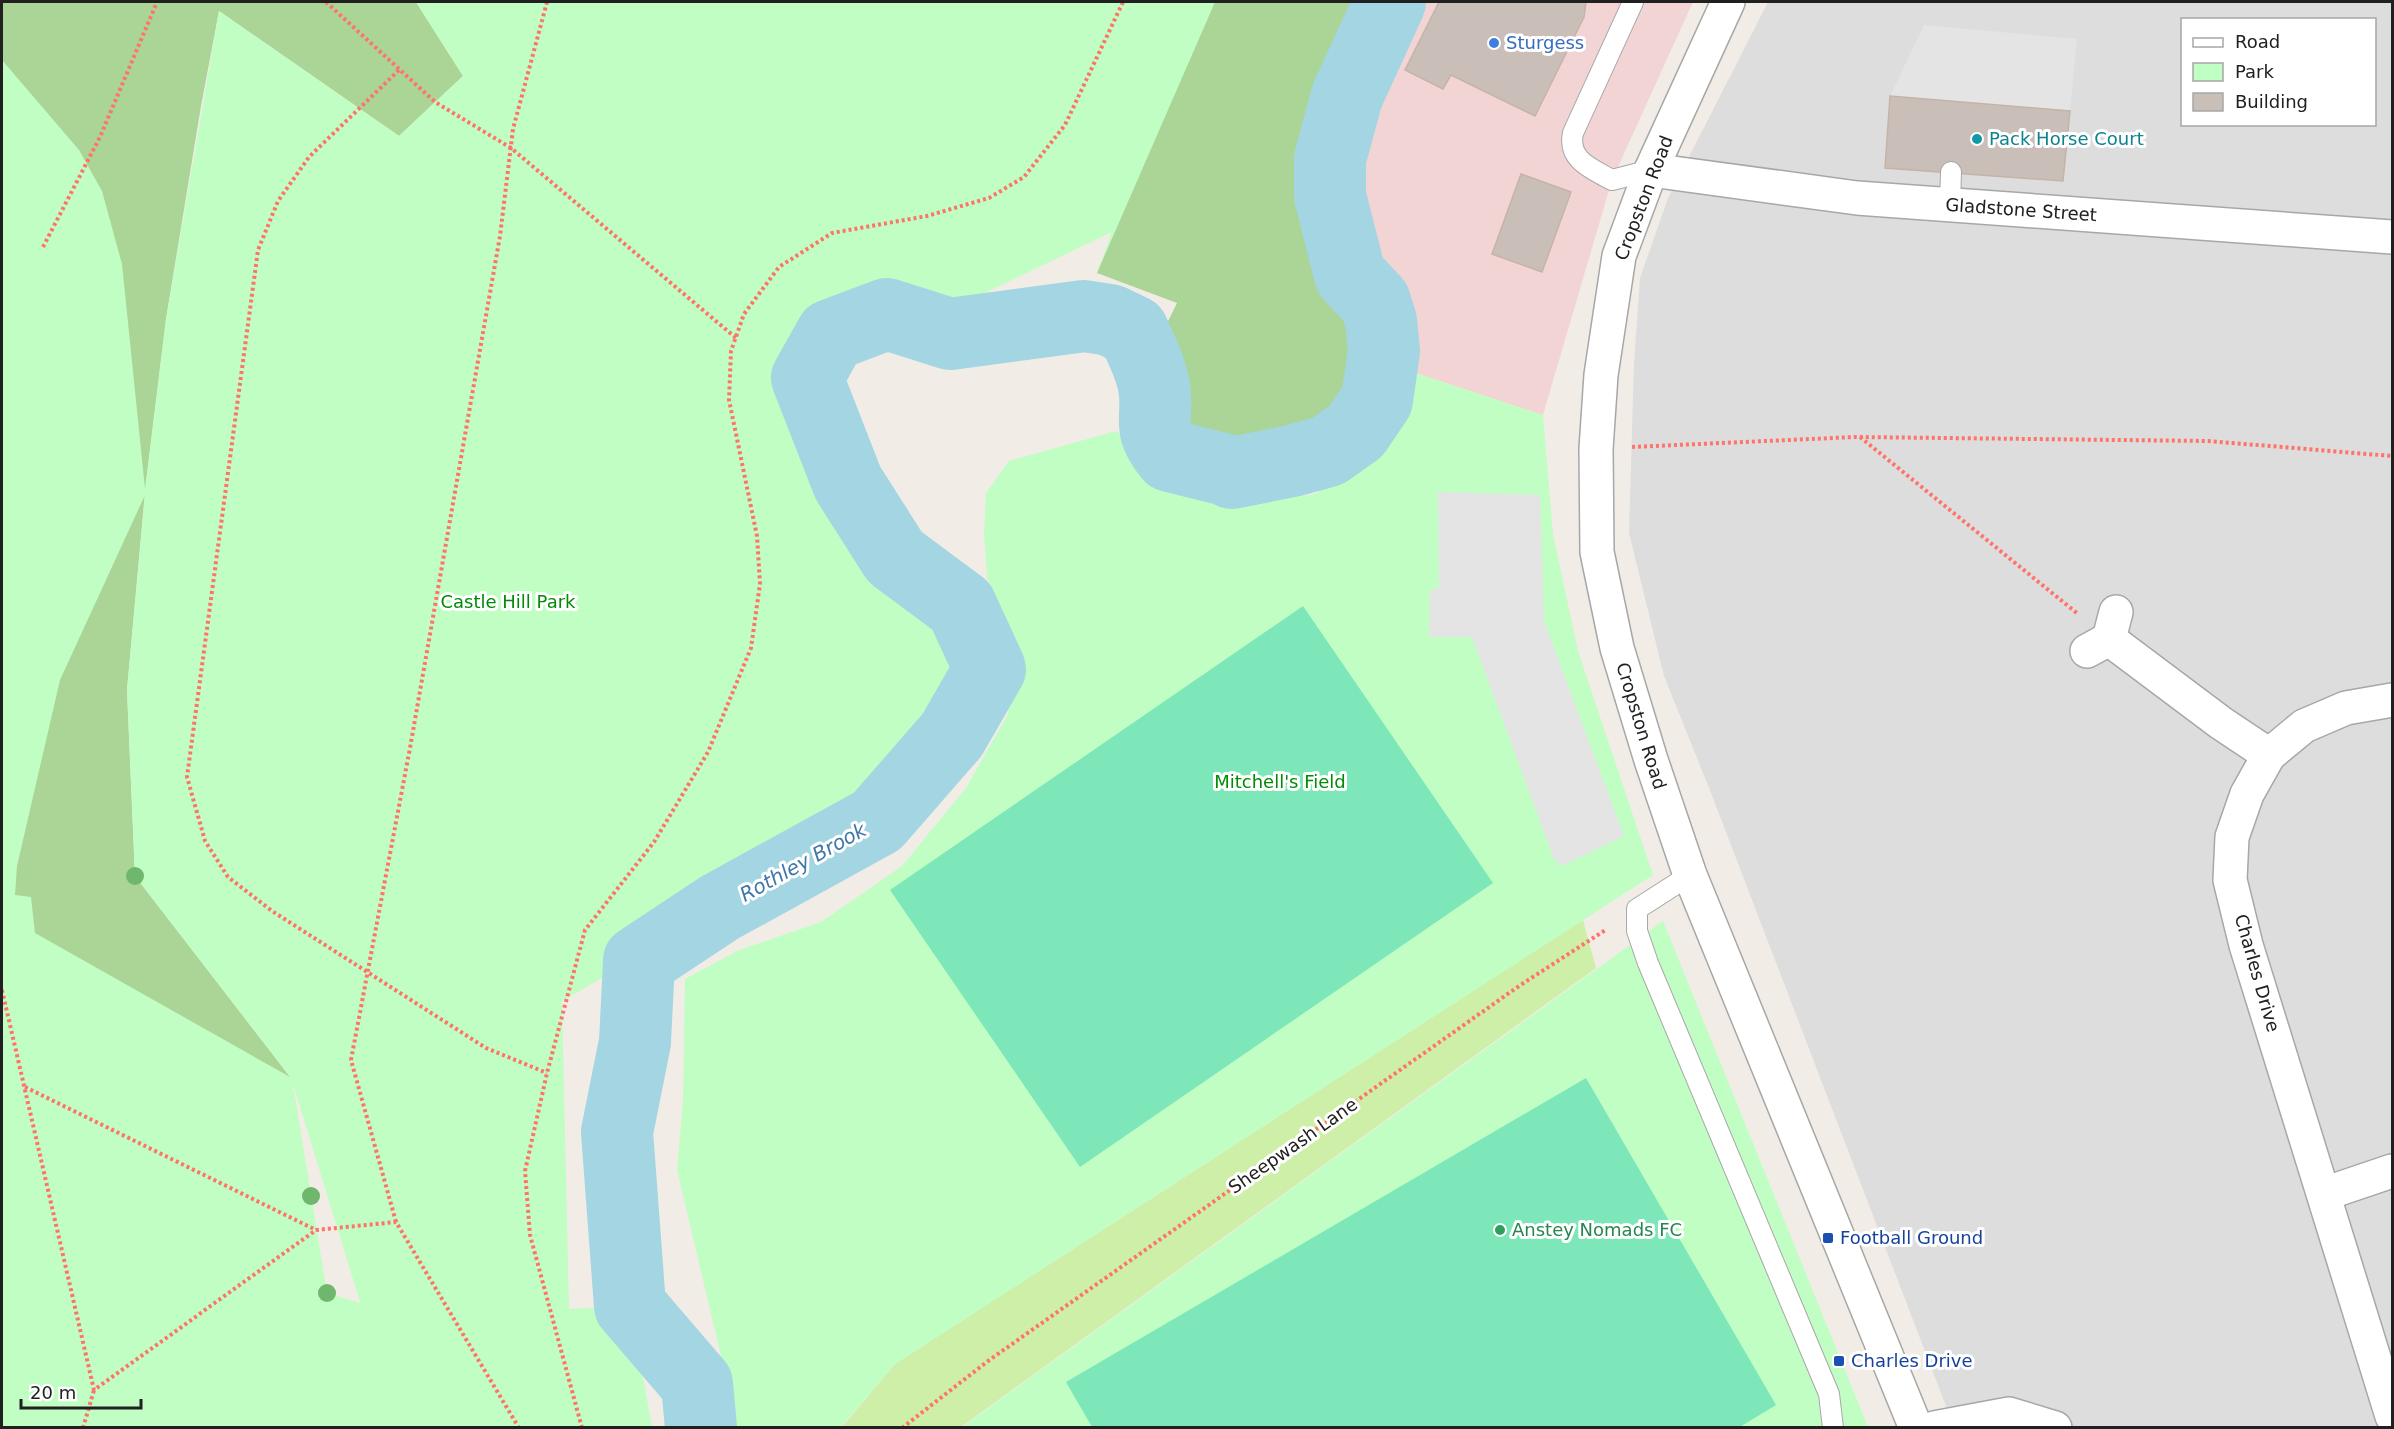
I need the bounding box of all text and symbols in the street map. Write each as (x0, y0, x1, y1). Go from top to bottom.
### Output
legend (2181, 18, 2376, 126)
text: Road (2235, 31, 2280, 52)
place label: Sturgess (1506, 32, 1584, 53)
marker: Sturgess (1487, 36, 1501, 50)
text: Park (2235, 61, 2274, 82)
text: Building (2235, 91, 2308, 112)
place label: Pack Horse Court (1989, 128, 2144, 149)
marker: Pack Horse Court (1970, 132, 1984, 146)
street label: Cropston Road (1610, 133, 1677, 263)
street label: Gladstone Street (1945, 194, 2097, 225)
park label: Castle Hill Park (441, 591, 576, 612)
street label: Cropston Road (1612, 660, 1671, 792)
park label: Mitchell's Field (1214, 771, 1346, 792)
water label: Rothley Brook (736, 817, 872, 907)
street label: Charles Drive (2231, 912, 2284, 1034)
street label: Sheepwash Lane (1224, 1093, 1361, 1198)
place label: Anstey Nomads FC (1512, 1219, 1682, 1240)
marker: Anstey Nomads FC (1493, 1223, 1507, 1237)
place label: Football Ground (1840, 1227, 1983, 1248)
marker: Football Ground (1821, 1231, 1835, 1245)
place label: Charles Drive (1851, 1350, 1973, 1371)
marker: Charles Drive (1832, 1354, 1846, 1368)
scale bar (21, 1372, 141, 1410)
text: 20 m (30, 1382, 76, 1403)

